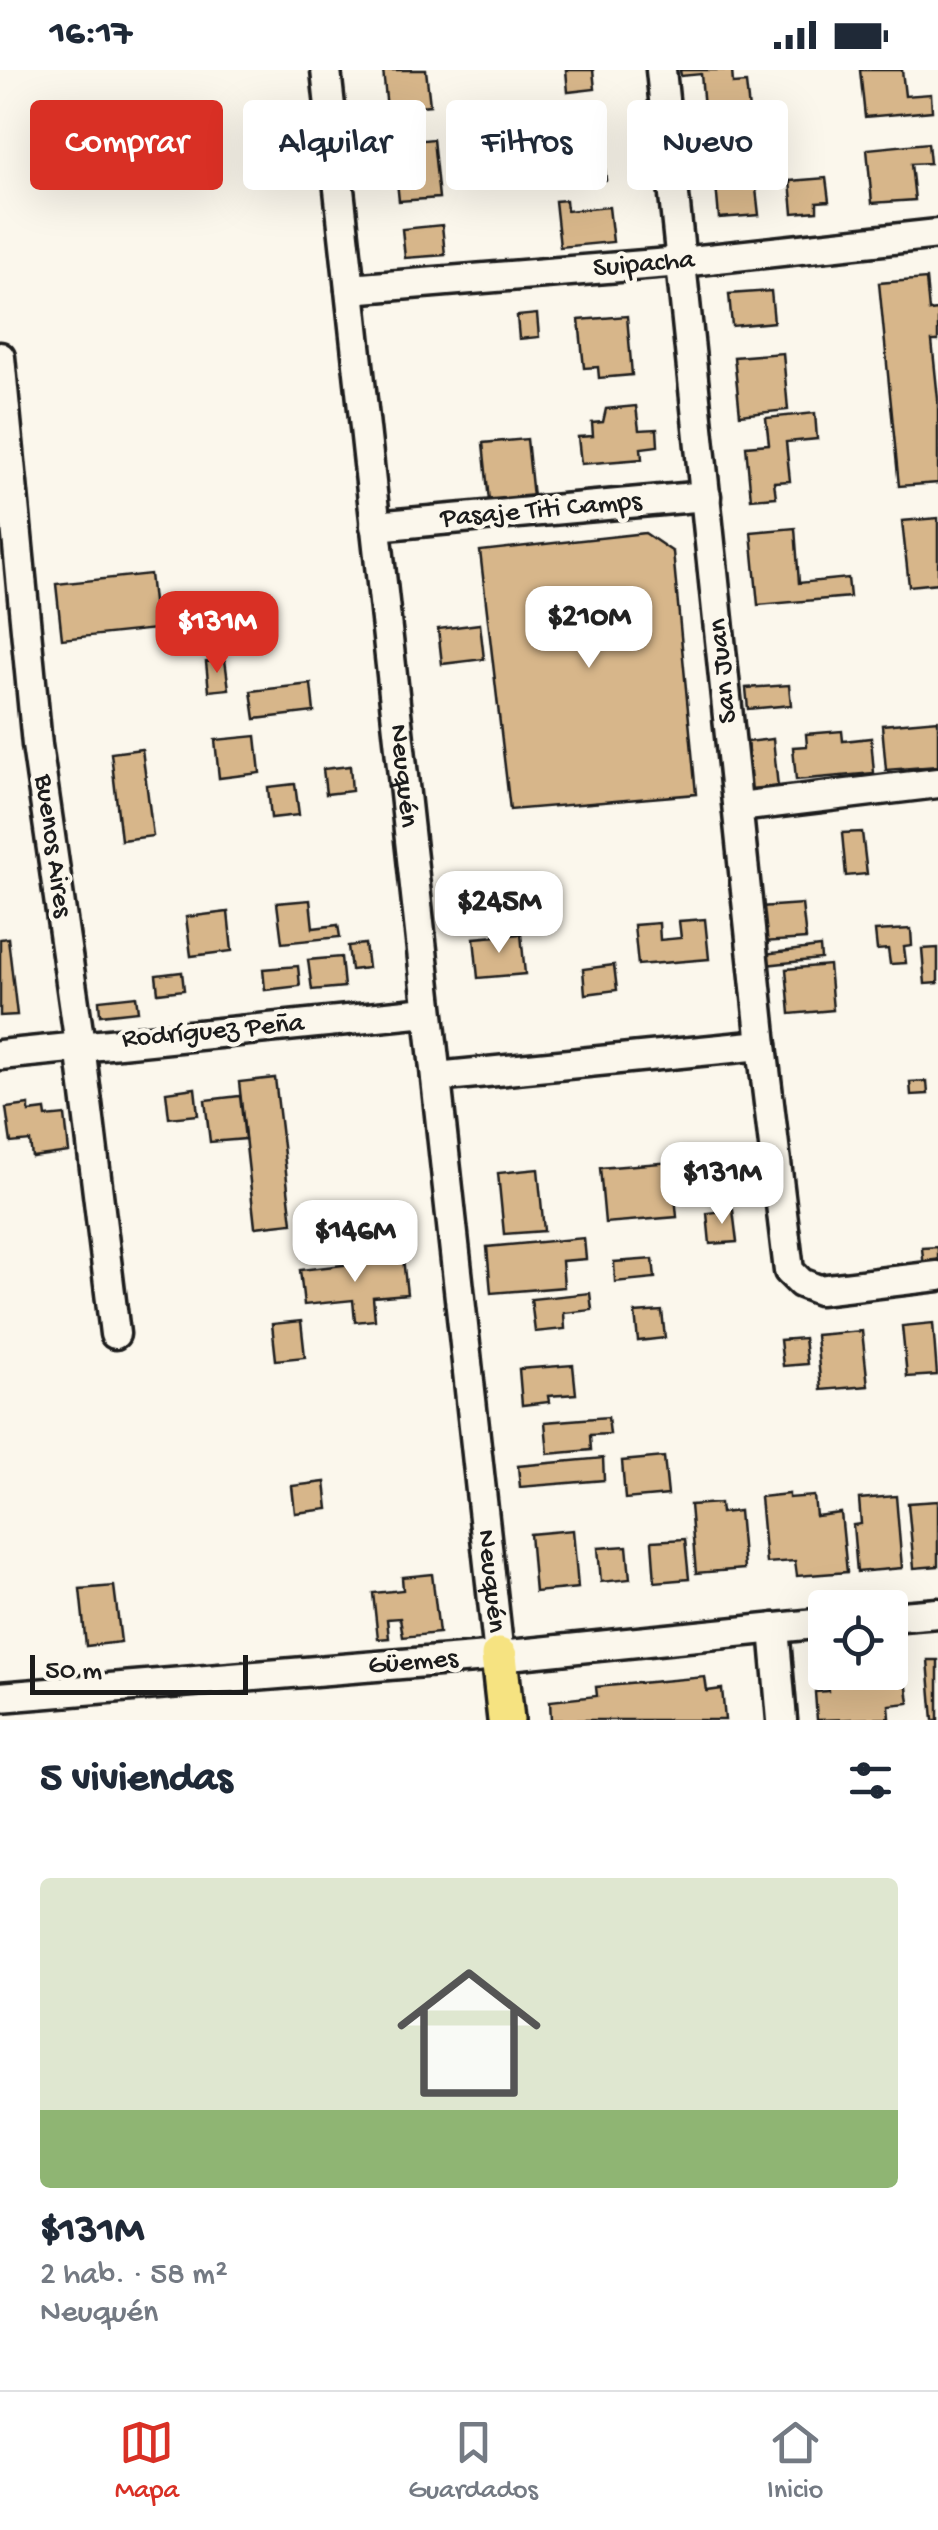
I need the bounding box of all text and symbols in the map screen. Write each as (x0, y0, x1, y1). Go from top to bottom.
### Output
text: 16:17 (50, 13, 132, 57)
chip: Comprar (30, 100, 223, 190)
chip: Alquilar (243, 100, 426, 190)
chip: Filtros (446, 100, 607, 190)
chip: Nuevo (627, 100, 788, 190)
street label: Suipacha (592, 244, 698, 286)
street label: Pasaje Titi Camps (438, 486, 644, 536)
pin: $210M (519, 586, 659, 671)
pin: $131M (147, 591, 287, 676)
text: $210M (547, 599, 631, 637)
text: $131M (177, 604, 257, 642)
street label: San Juan (702, 616, 746, 725)
street label: Neuquén (381, 723, 425, 830)
street label: Buenos Aires (26, 771, 78, 920)
pin: $245M (429, 871, 569, 956)
text: $245M (457, 884, 541, 922)
street label: Rodríguez Peña (120, 1007, 307, 1056)
pin: $131M (652, 1142, 792, 1227)
text: $131M (682, 1155, 762, 1193)
pin: $146M (285, 1200, 425, 1285)
text: $146M (315, 1213, 395, 1251)
street label: Neuquén (469, 1528, 513, 1635)
map controls (808, 1590, 908, 1690)
button: locate (808, 1590, 908, 1690)
street label: Güemes (367, 1643, 460, 1683)
scale bar (30, 1650, 248, 1694)
text: 50 m (45, 1656, 102, 1689)
icon: filters (843, 1753, 898, 1808)
text: 5 viviendas (40, 1756, 232, 1805)
icon: home (379, 1943, 559, 2123)
text: $131M (40, 2208, 144, 2257)
text: 2 hab. · 58 m² (40, 2257, 228, 2295)
text: Neuquén (40, 2295, 158, 2333)
tab: Mapa (115, 2415, 179, 2508)
tab: Guardados (408, 2415, 538, 2508)
tab: Inicio (767, 2415, 823, 2508)

